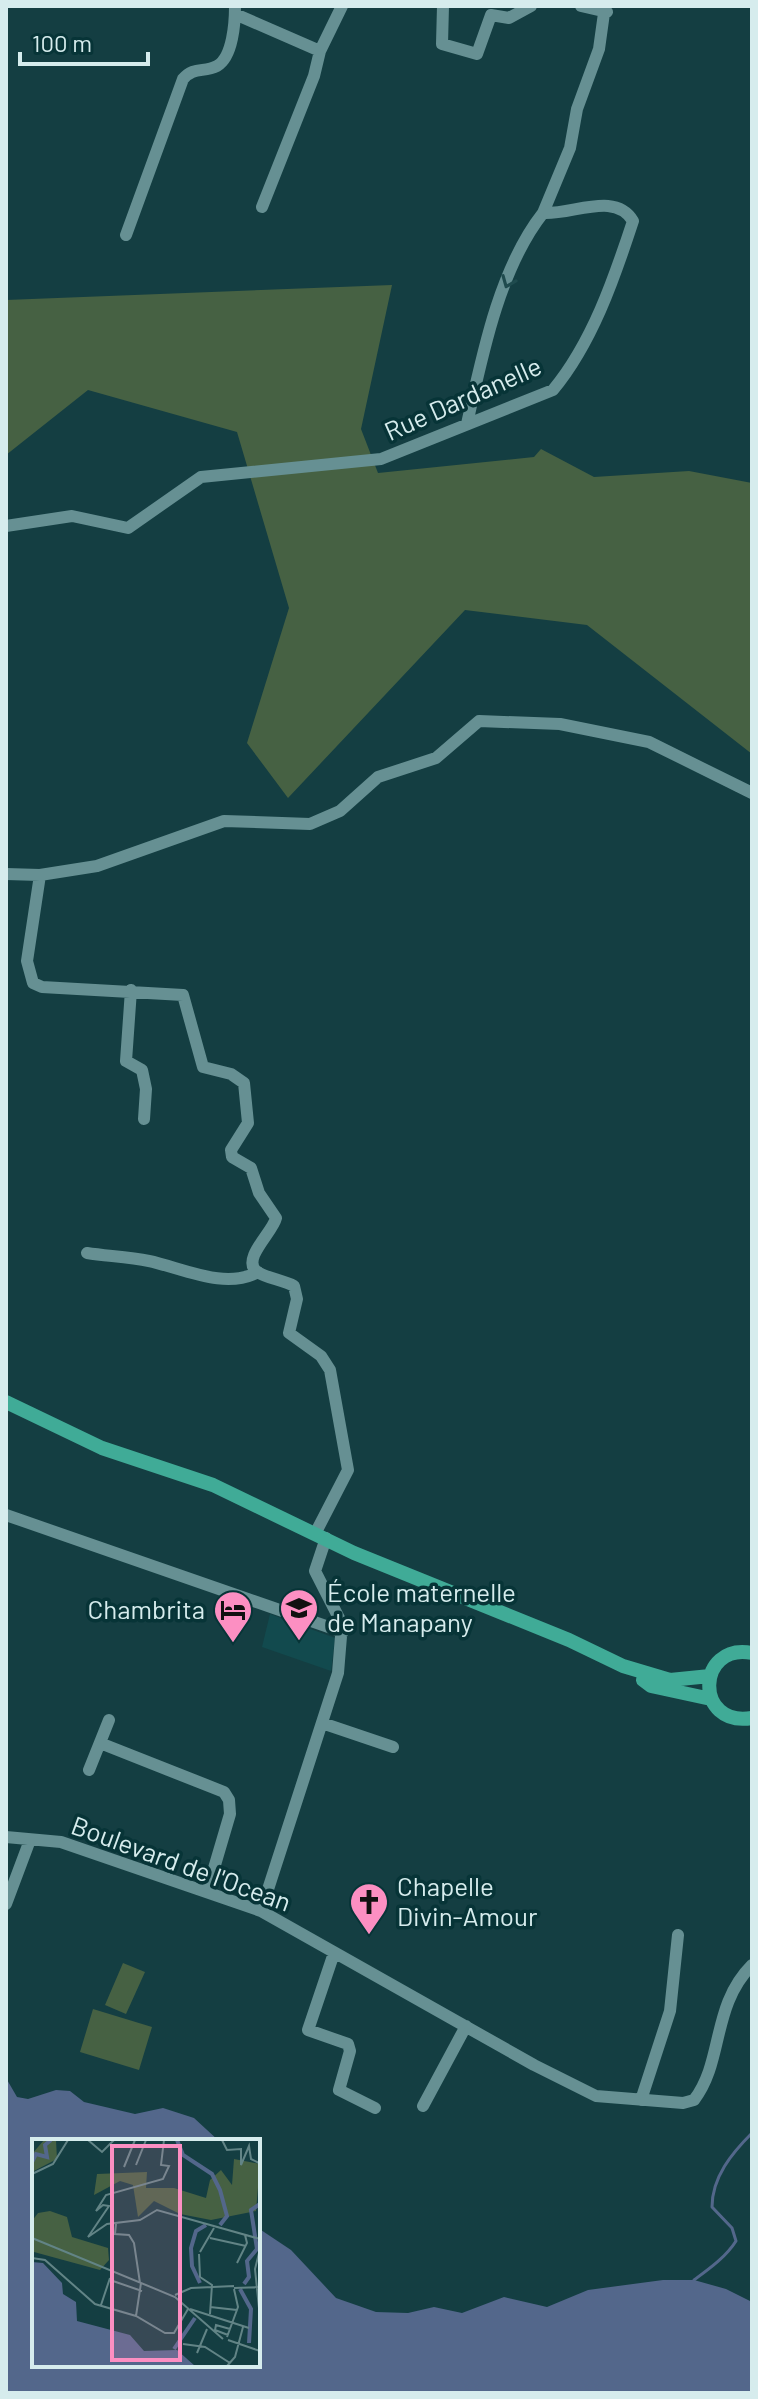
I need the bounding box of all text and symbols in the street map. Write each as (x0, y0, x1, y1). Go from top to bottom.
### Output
scale bar (20, 16, 148, 66)
text: 100 m (32, 28, 92, 57)
one-way arrow (501, 274, 517, 288)
street label: Rue Dardanelle (379, 349, 546, 446)
place label: École maternelle de Manapany (327, 1576, 516, 1637)
school or university icon: École maternelle de Manapany (278, 1587, 320, 1642)
hotel icon: Chambrita (212, 1589, 254, 1644)
place label: Chambrita (87, 1593, 205, 1624)
street label: Boulevard de l'Ocean (68, 1808, 295, 1917)
place label: Chapelle Divin-Amour (397, 1870, 538, 1931)
church icon: Chapelle Divin-Amour (348, 1881, 390, 1936)
inset map (32, 2139, 260, 2367)

